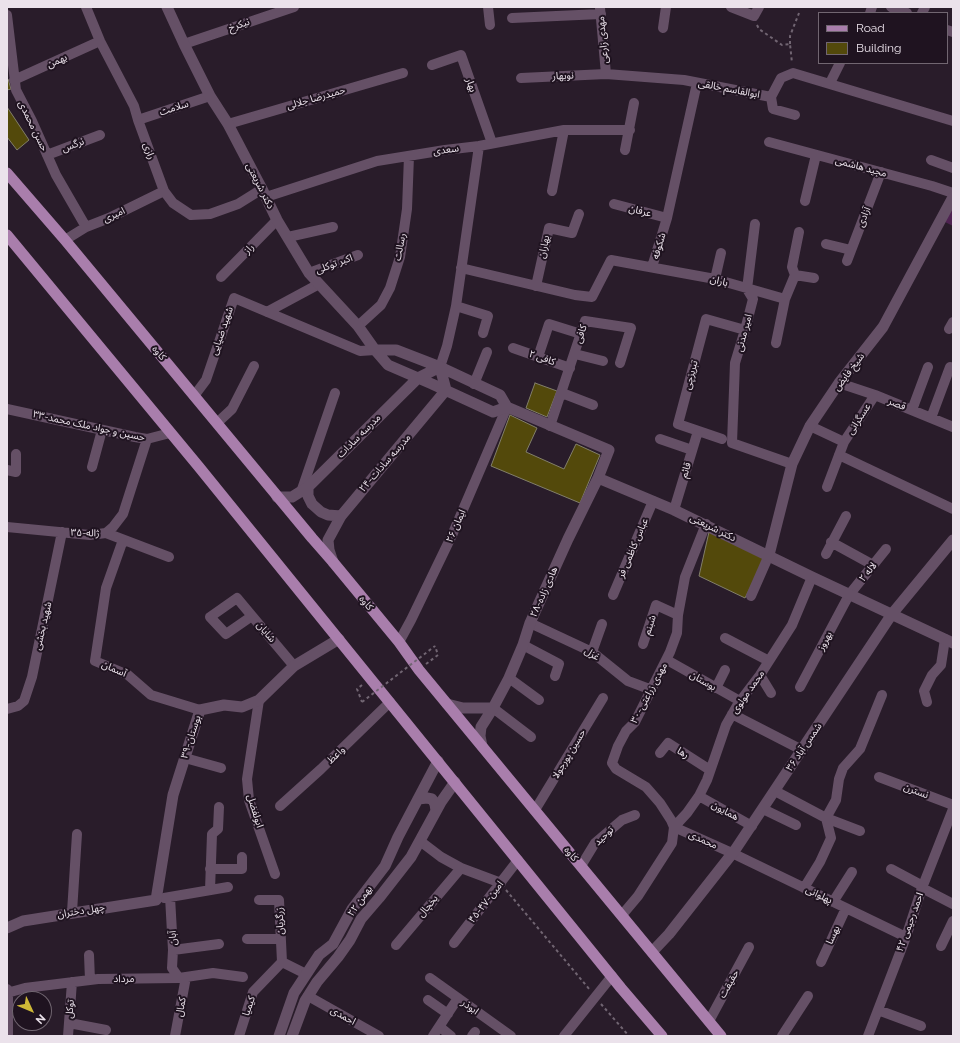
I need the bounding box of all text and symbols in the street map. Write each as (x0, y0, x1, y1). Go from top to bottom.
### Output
legend (818, 12, 948, 64)
street label: نیکرخ (227, 16, 251, 34)
street label: مهدی زارعی (595, 16, 611, 64)
text: Road (856, 21, 885, 35)
text: Building (856, 41, 902, 55)
street label: بهمن (45, 51, 69, 71)
street label: نوبهار (552, 69, 574, 83)
street label: بهار (463, 76, 479, 94)
street label: ابوالقاسم خالقی (697, 77, 761, 101)
street label: حمیدرضا جلالی (285, 84, 347, 112)
street label: سلامت (158, 98, 190, 118)
street label: حسن محمدی (16, 99, 50, 153)
street label: نرگس (60, 135, 86, 155)
street label: رازی (140, 141, 158, 161)
street label: سعدی (432, 142, 460, 158)
street label: مجید هاشمی (834, 154, 888, 180)
street label: دکتر شریعتی (243, 161, 277, 211)
street label: عرفان (627, 202, 653, 220)
street label: امیری (101, 205, 127, 225)
street label: آزادی (855, 205, 873, 229)
street label: شکوفه (650, 231, 668, 261)
street label: رسالت (391, 232, 409, 262)
street label: بهاران (536, 234, 552, 260)
street label: راز (241, 241, 257, 257)
street label: اکبر توکلی (314, 252, 354, 276)
street label: باران (709, 273, 729, 289)
street label: شهید ضیایی (208, 305, 236, 357)
street label: امیر مدنی (733, 313, 755, 353)
street label: کافی (572, 323, 590, 345)
street label: کاوه (149, 343, 169, 363)
street label: کافی ۲ (527, 348, 557, 368)
street label: شیخ فایض (831, 351, 867, 393)
street label: تبریزچی (681, 359, 701, 391)
street label: قصر (886, 395, 908, 413)
street label: عسگرانی (845, 401, 873, 437)
street label: ۳۳-حسین و جواد ملک محمد (32, 408, 146, 444)
street label: مدرسه سادات (335, 412, 383, 460)
street label: ۲۴-مدرسه سادات (357, 432, 413, 494)
street label: قائم (678, 461, 694, 479)
street label: ۲۶ ایمان (443, 508, 469, 544)
street label: دکتر شریعتی (688, 512, 738, 544)
street label: عباس کاظمی فر (615, 516, 651, 580)
street label: ۳۵-ژاله (70, 526, 100, 540)
street label: لاله ۲ (857, 560, 879, 584)
street label: ۲۸-هادی زاده (528, 565, 560, 619)
street label: کاوه (356, 593, 376, 613)
street label: شهید بخشی (32, 601, 54, 651)
street label: شبنم (641, 613, 659, 637)
street label: شایان (254, 619, 278, 645)
street label: بهروز (815, 629, 835, 653)
street label: غزل (582, 645, 602, 663)
street label: آسمان (100, 658, 128, 680)
street label: ۳۰-مهدی زراعتی (628, 661, 670, 725)
street label: محمد مولوی (729, 668, 767, 716)
street label: بوستان (688, 669, 718, 693)
street label: ۳۹-بوستان (178, 714, 204, 760)
street label: شمس آباد ۳۶ (783, 721, 825, 773)
street label: حسین پورجولا (550, 727, 588, 781)
street label: واعظ (325, 744, 347, 766)
street label: رها (675, 745, 691, 761)
street label: نسترن (902, 781, 930, 801)
street label: ابولفضل (244, 793, 266, 829)
street label: همایون (709, 799, 741, 823)
street label: توحید (592, 824, 616, 848)
street label: محمدی (687, 828, 719, 852)
street label: کاوه (561, 844, 581, 864)
street label: ۴۵-۴۷-امین (466, 879, 506, 925)
street label: ۲۲ بهمن (345, 883, 375, 919)
street label: پهلوانی (804, 883, 834, 907)
street label: ۴۲ احمد رحیمی (894, 891, 926, 953)
street label: یخچال (415, 892, 441, 920)
street label: چهل دختران (56, 901, 106, 921)
street label: زرگریان (274, 907, 286, 935)
street label: بهسا (824, 924, 842, 946)
street label: آبان (166, 930, 180, 946)
street label: حقیقت (716, 968, 742, 1000)
street label: مرداد (114, 973, 134, 985)
north arrow (12, 991, 52, 1031)
street label: کیمیا (240, 994, 258, 1018)
street label: کمال (173, 996, 189, 1018)
street label: ابوذر (459, 997, 481, 1017)
street label: توکل (63, 999, 77, 1019)
street label: احمدی (328, 1004, 358, 1028)
text: N (33, 1011, 48, 1027)

